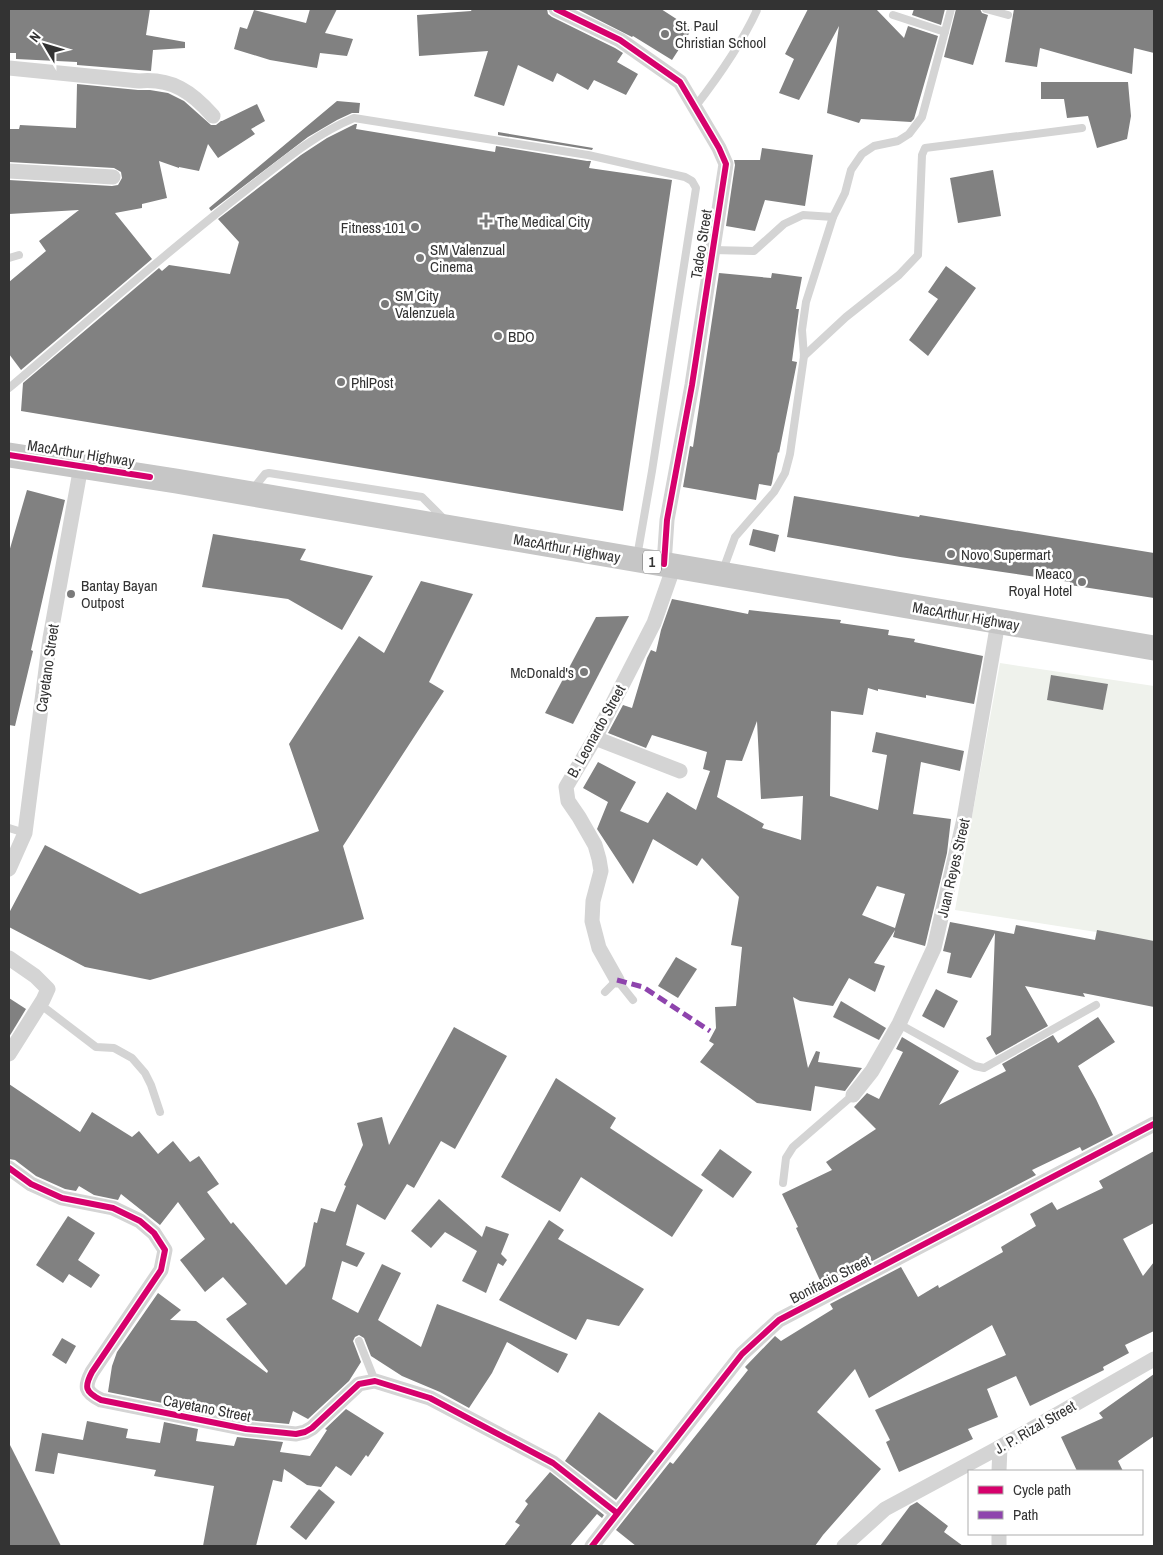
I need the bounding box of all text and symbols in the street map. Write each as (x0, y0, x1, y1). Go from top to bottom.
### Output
place label: St. Paul Christian School (675, 15, 766, 53)
north arrow (20, 20, 70, 70)
text: N (25, 28, 44, 46)
marker: St. Paul Christian School (659, 28, 671, 40)
street label: Tadeo Street (685, 207, 717, 280)
place label: The Medical City (497, 211, 591, 232)
marker: The Medical City (479, 214, 493, 228)
place label: Fitness 101 (341, 217, 405, 238)
marker: Fitness 101 (409, 221, 421, 233)
place label: SM Valenzual Cinema (430, 239, 505, 277)
marker: SM Valenzual Cinema (414, 252, 426, 264)
place label: SM City Valenzuela (395, 285, 455, 323)
marker: SM City Valenzuela (379, 298, 391, 310)
place label: BDO (508, 326, 535, 347)
marker: BDO (492, 330, 504, 342)
place label: PhlPost (351, 372, 394, 393)
marker: PhlPost (335, 376, 347, 388)
street label: MacArthur Highway (26, 434, 137, 472)
street label: MacArthur Highway (512, 528, 623, 568)
place label: Novo Supermart (961, 544, 1051, 565)
marker: Novo Supermart (945, 548, 957, 560)
road number: 1 (643, 550, 661, 574)
place label: Meaco Royal Hotel (1008, 563, 1072, 601)
place label: Bantay Bayan Outpost (81, 575, 158, 613)
marker: Meaco Royal Hotel (1076, 576, 1088, 588)
marker: Bantay Bayan Outpost (65, 588, 77, 600)
street label: MacArthur Highway (911, 596, 1022, 636)
street label: Cayetano Street (30, 622, 64, 713)
place label: McDonald's (510, 662, 574, 683)
marker: McDonald's (578, 666, 590, 678)
street label: B. Leonardo Street (562, 680, 630, 781)
street label: Juan Reyes Street (931, 816, 975, 920)
street label: Bonifacio Street (786, 1249, 875, 1308)
street label: Cayetano Street (161, 1389, 253, 1427)
street label: J. P. Rizal Street (990, 1395, 1080, 1459)
legend (968, 1470, 1143, 1535)
text: Cycle path (1013, 1479, 1071, 1500)
text: Path (1013, 1504, 1038, 1525)

